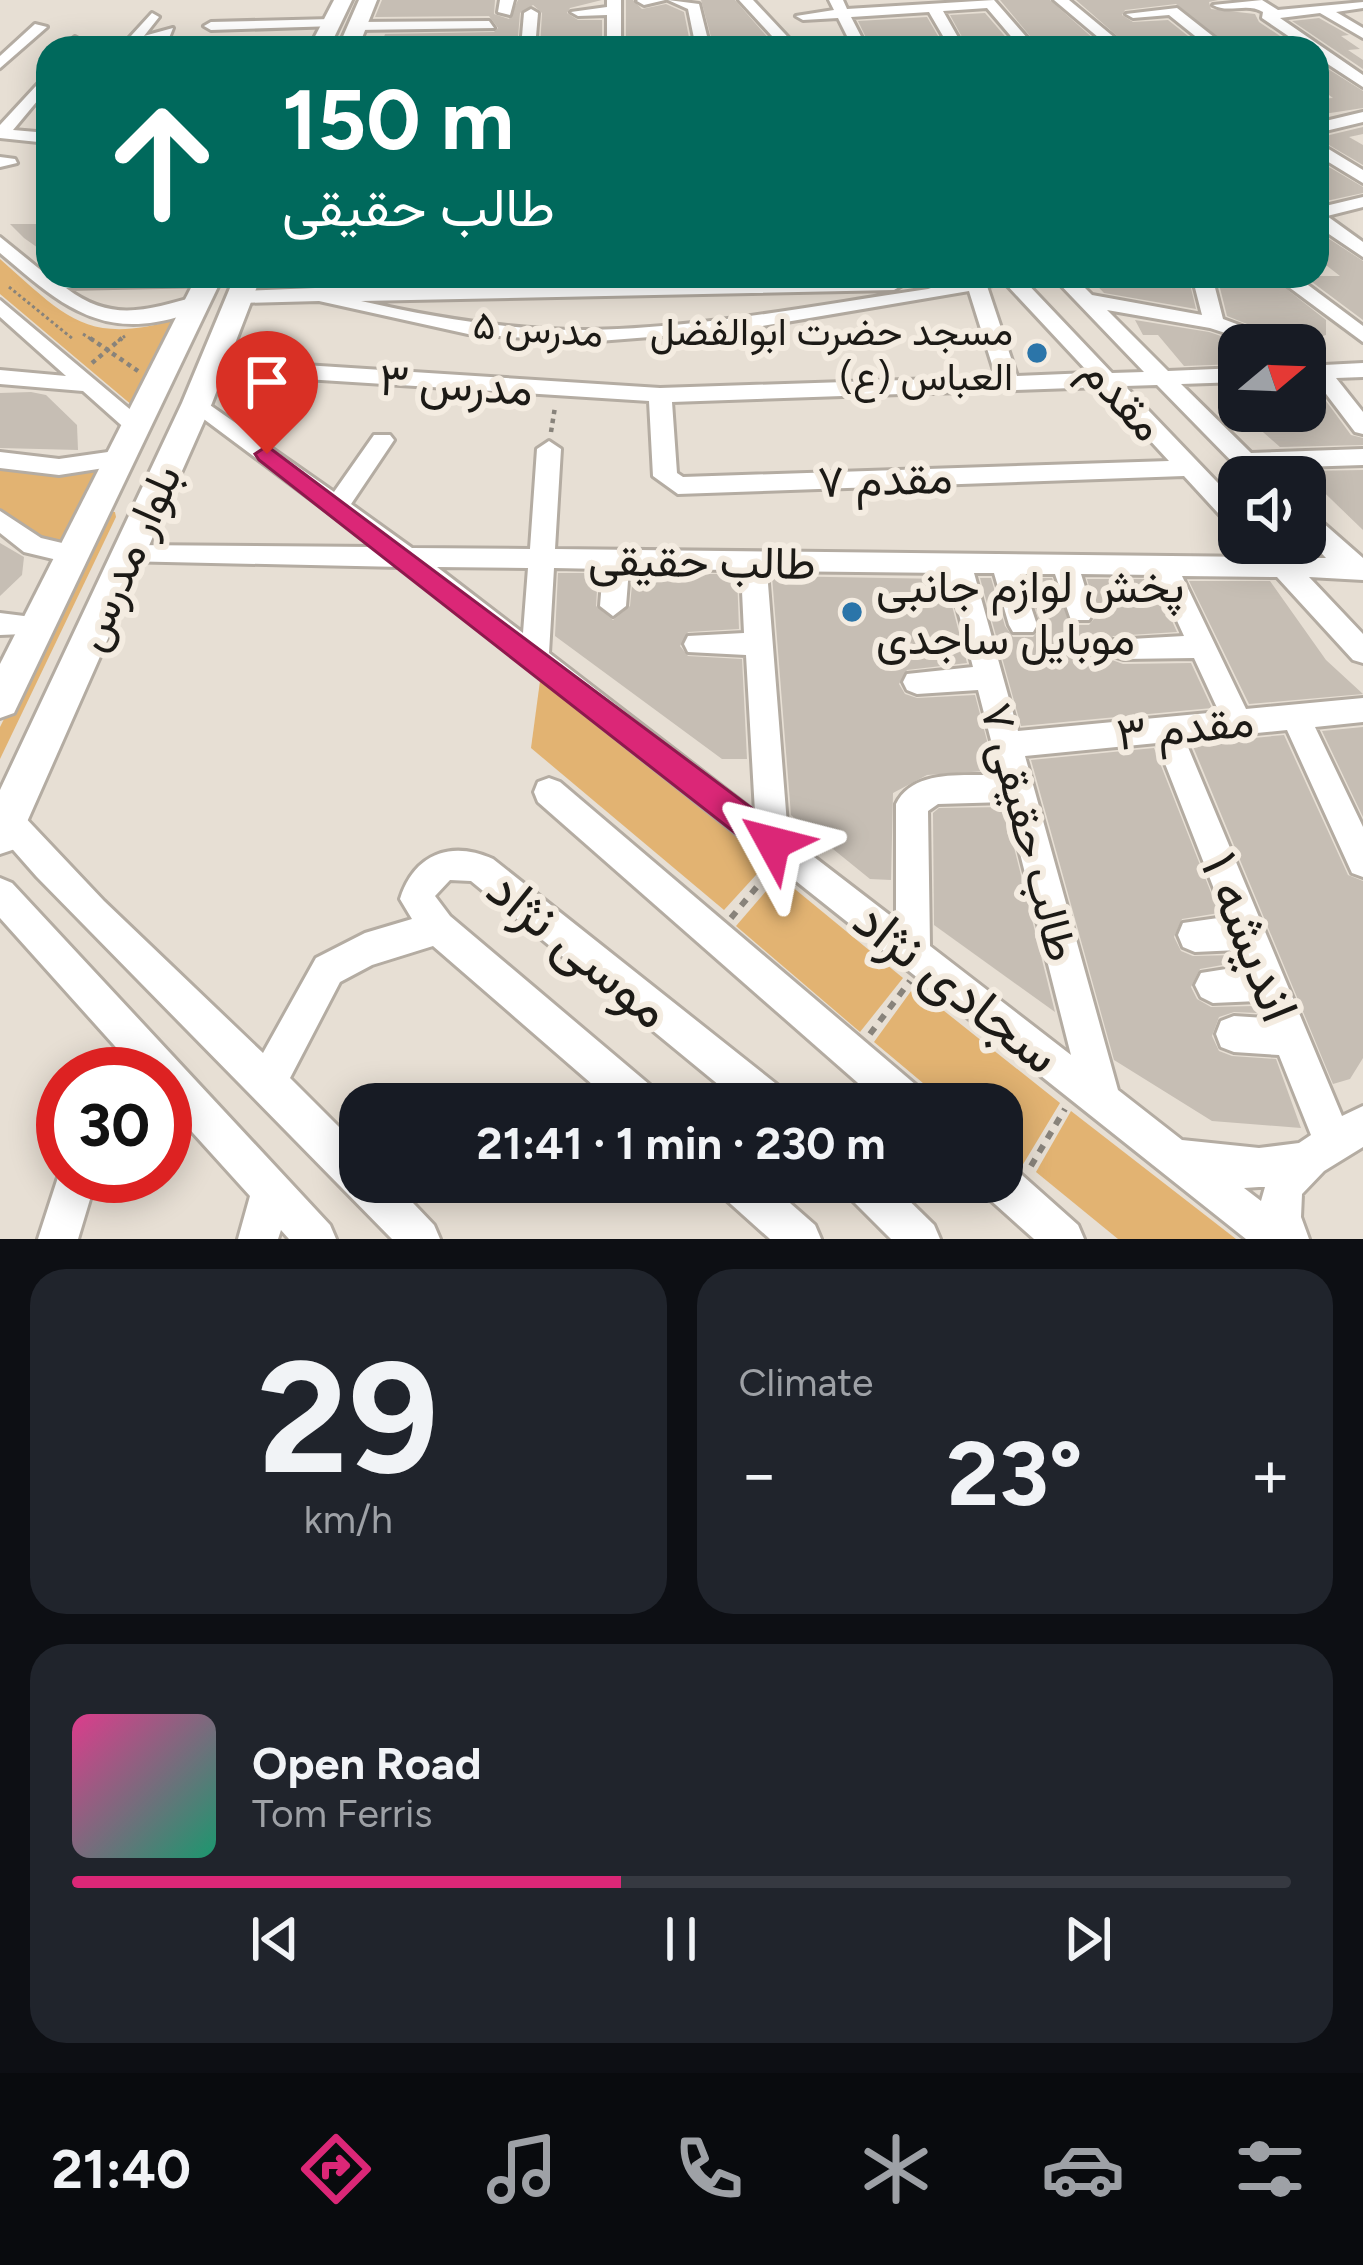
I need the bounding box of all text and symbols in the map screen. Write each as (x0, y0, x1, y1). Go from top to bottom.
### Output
text: 150 m (282, 69, 514, 170)
icon: ahead (84, 84, 240, 240)
text: طالب حقیقی (282, 175, 555, 240)
street label: مدرس ۵ (471, 301, 605, 358)
place label: مسجد حضرت ابوالفضل العباس (ع) (650, 308, 1013, 403)
north arrow (1218, 324, 1326, 432)
map controls (1218, 324, 1326, 564)
pin (216, 331, 318, 454)
marker: مسجد حضرت ابوالفضل العباس (ع) (1024, 340, 1050, 366)
street label: مقدم (1068, 344, 1176, 454)
icon: arrive (234, 349, 300, 415)
street label: مدرس ۳ (377, 352, 535, 417)
street label: مقدم ۷ (817, 450, 953, 511)
street label: بلوار مدرس (62, 456, 193, 659)
button: sound (1218, 456, 1326, 564)
street label: طالب حقیقی (588, 532, 816, 590)
place label: پخش لوازم جانبی موبایل ساجدی (876, 559, 1184, 666)
marker: پخش لوازم جانبی موبایل ساجدی (839, 599, 865, 625)
street label: مقدم ۳ (1114, 693, 1257, 764)
street label: طالب حقیقی ۷ (970, 697, 1090, 967)
position arrow (710, 780, 836, 906)
street label: اندیشه ۱ (1187, 843, 1313, 1031)
street label: موسی نژاد (474, 856, 684, 1043)
street label: سجادی نژاد (841, 886, 1073, 1088)
speed limit sign: 30 (36, 1047, 192, 1203)
text: 21:41 · 1 min · 230 m (477, 1116, 885, 1170)
text: 29 (258, 1324, 439, 1511)
text: Climate (739, 1359, 873, 1406)
text: 23° (947, 1419, 1083, 1528)
text: − (739, 1434, 780, 1514)
text: + (1250, 1434, 1291, 1514)
text: km/h (304, 1496, 393, 1543)
text: Open Road (252, 1736, 482, 1790)
text: Tom Ferris (252, 1790, 432, 1837)
icon: previous (242, 1906, 308, 1972)
icon: pause (648, 1906, 714, 1972)
icon: next (1055, 1906, 1121, 1972)
icon: directions (294, 2127, 378, 2211)
icon: music (480, 2127, 564, 2211)
icon: phone (667, 2127, 751, 2211)
icon: climate (854, 2127, 938, 2211)
icon: car (1041, 2127, 1125, 2211)
icon: filters (1228, 2127, 1312, 2211)
text: 21:40 (51, 2137, 191, 2202)

